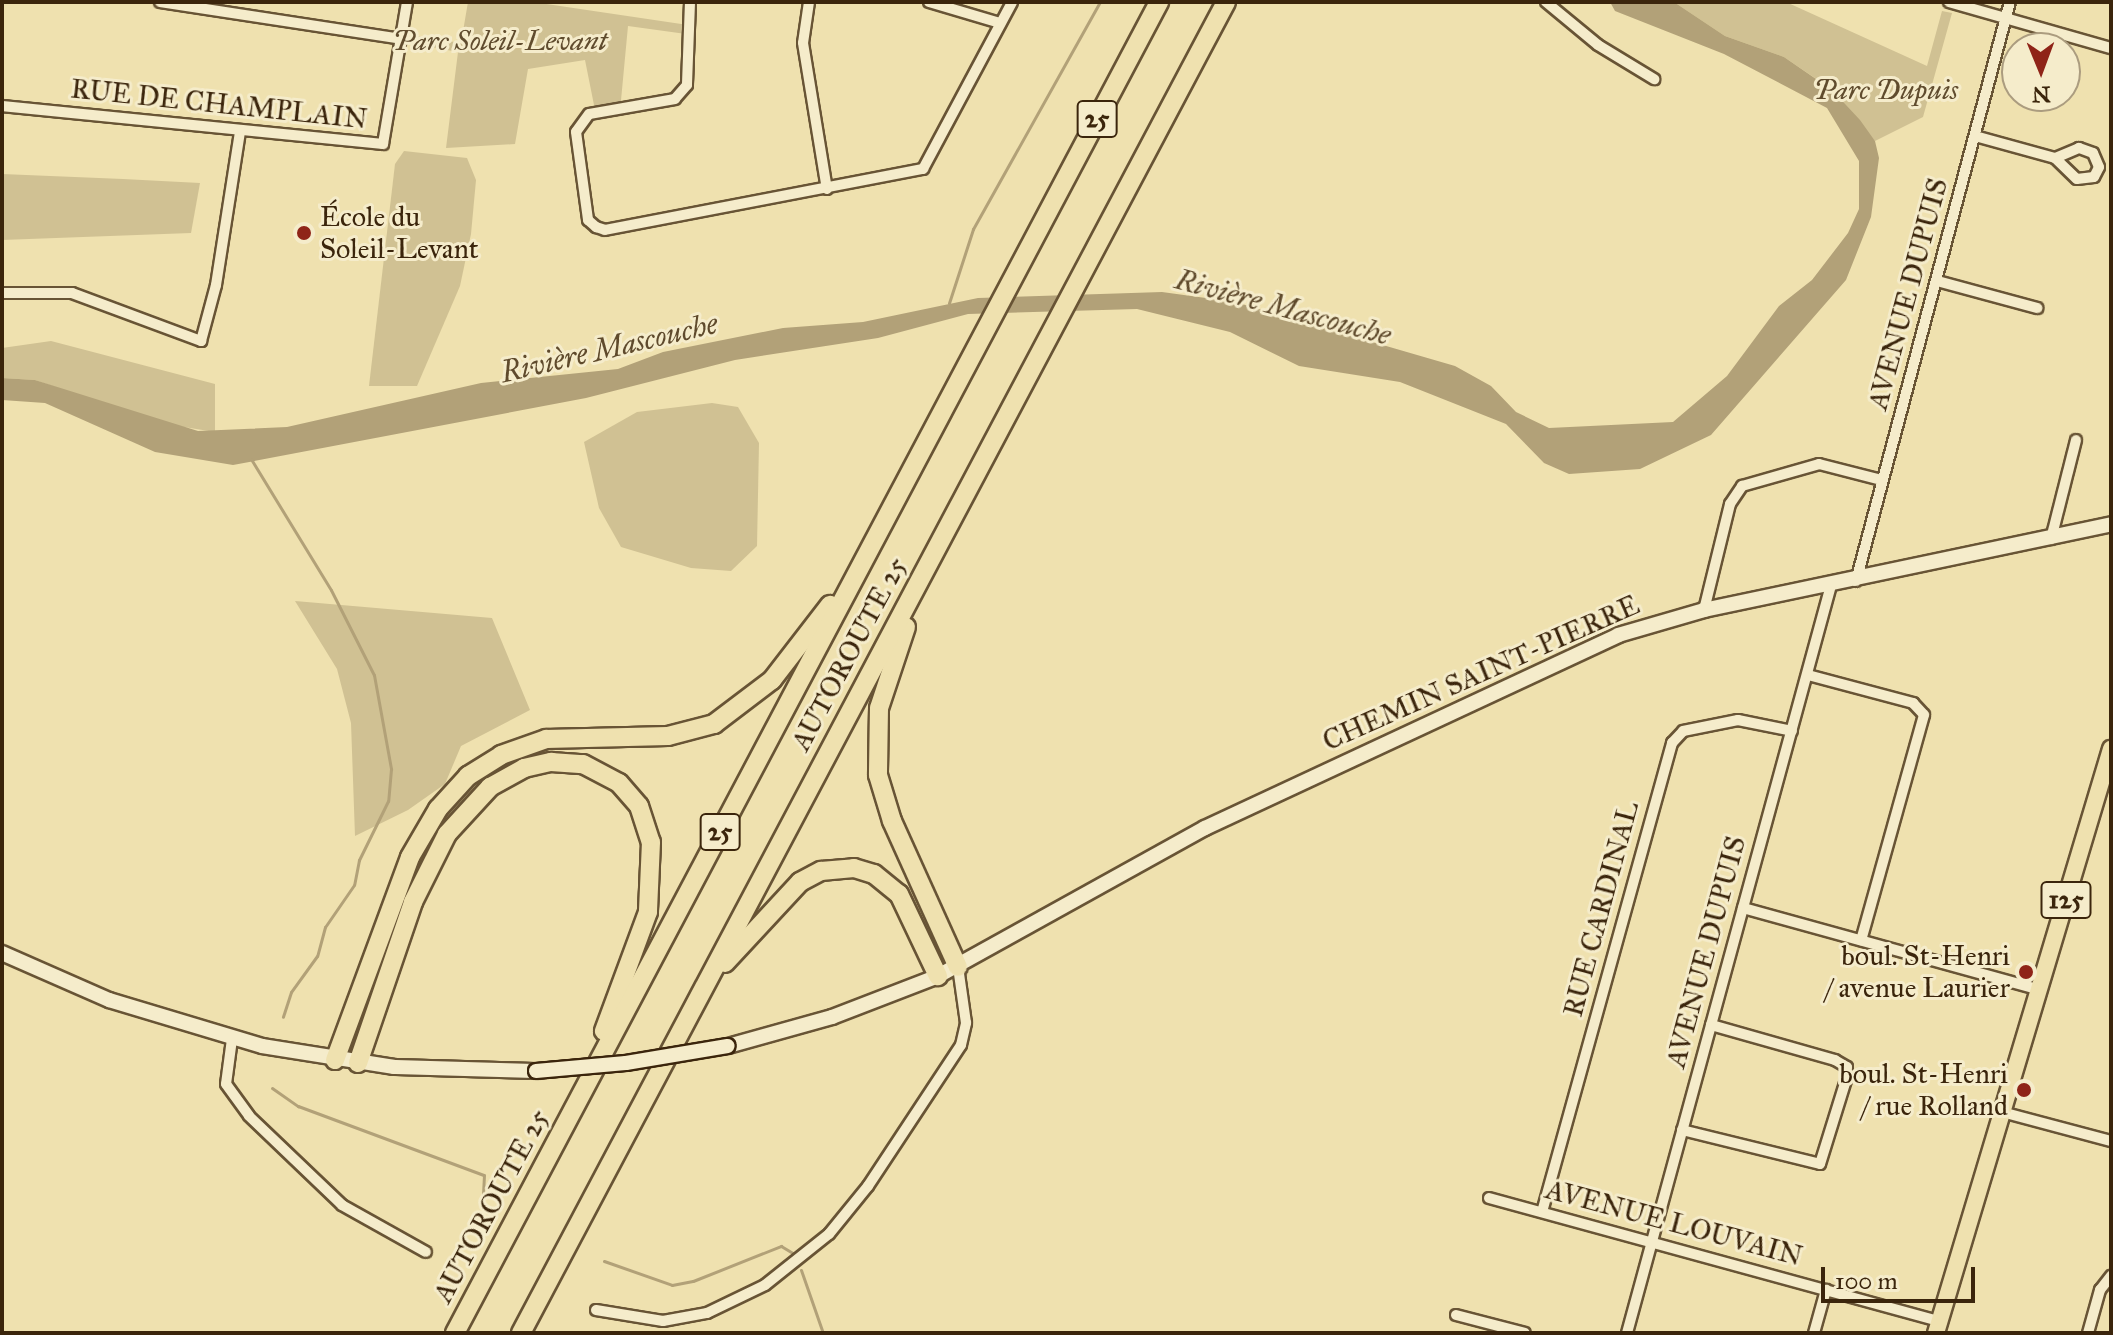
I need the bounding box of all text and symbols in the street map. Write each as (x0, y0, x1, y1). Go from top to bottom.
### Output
park label: Parc Soleil-Levant (393, 24, 607, 58)
north arrow (2001, 32, 2081, 112)
street label: RUE DE CHAMPLAIN (69, 72, 369, 136)
park label: Parc Dupuis (1814, 73, 1958, 107)
text: N (2032, 81, 2051, 108)
road number: 25 (1075, 97, 1119, 141)
street label: AVENUE DUPUIS (1861, 175, 1955, 413)
place label: École du Soleil-Levant (320, 200, 479, 266)
marker: École du Soleil-Levant (295, 224, 313, 242)
water label: Rivière Mascouche (1171, 261, 1395, 353)
water label: Rivière Mascouche (497, 306, 721, 390)
street label: AUTOROUTE 25 (784, 552, 914, 756)
street label: CHEMIN SAINT-PIERRE (1318, 588, 1644, 758)
street label: RUE CARDINAL (1556, 798, 1646, 1020)
road number: 25 (698, 810, 742, 854)
street label: AVENUE DUPUIS (1659, 833, 1753, 1071)
road number: 125 (2040, 878, 2092, 922)
place label: boul. St-Henri / avenue Laurier (1825, 939, 2010, 1005)
marker: boul. St-Henri / avenue Laurier (2017, 963, 2035, 981)
place label: boul. St-Henri / rue Rolland (1839, 1057, 2008, 1123)
marker: boul. St-Henri / rue Rolland (2015, 1081, 2033, 1099)
street label: AUTOROUTE 25 (426, 1104, 556, 1308)
street label: AVENUE LOUVAIN (1542, 1173, 1806, 1273)
scale bar (1825, 1251, 1979, 1301)
text: 100 m (1835, 1266, 1898, 1296)

